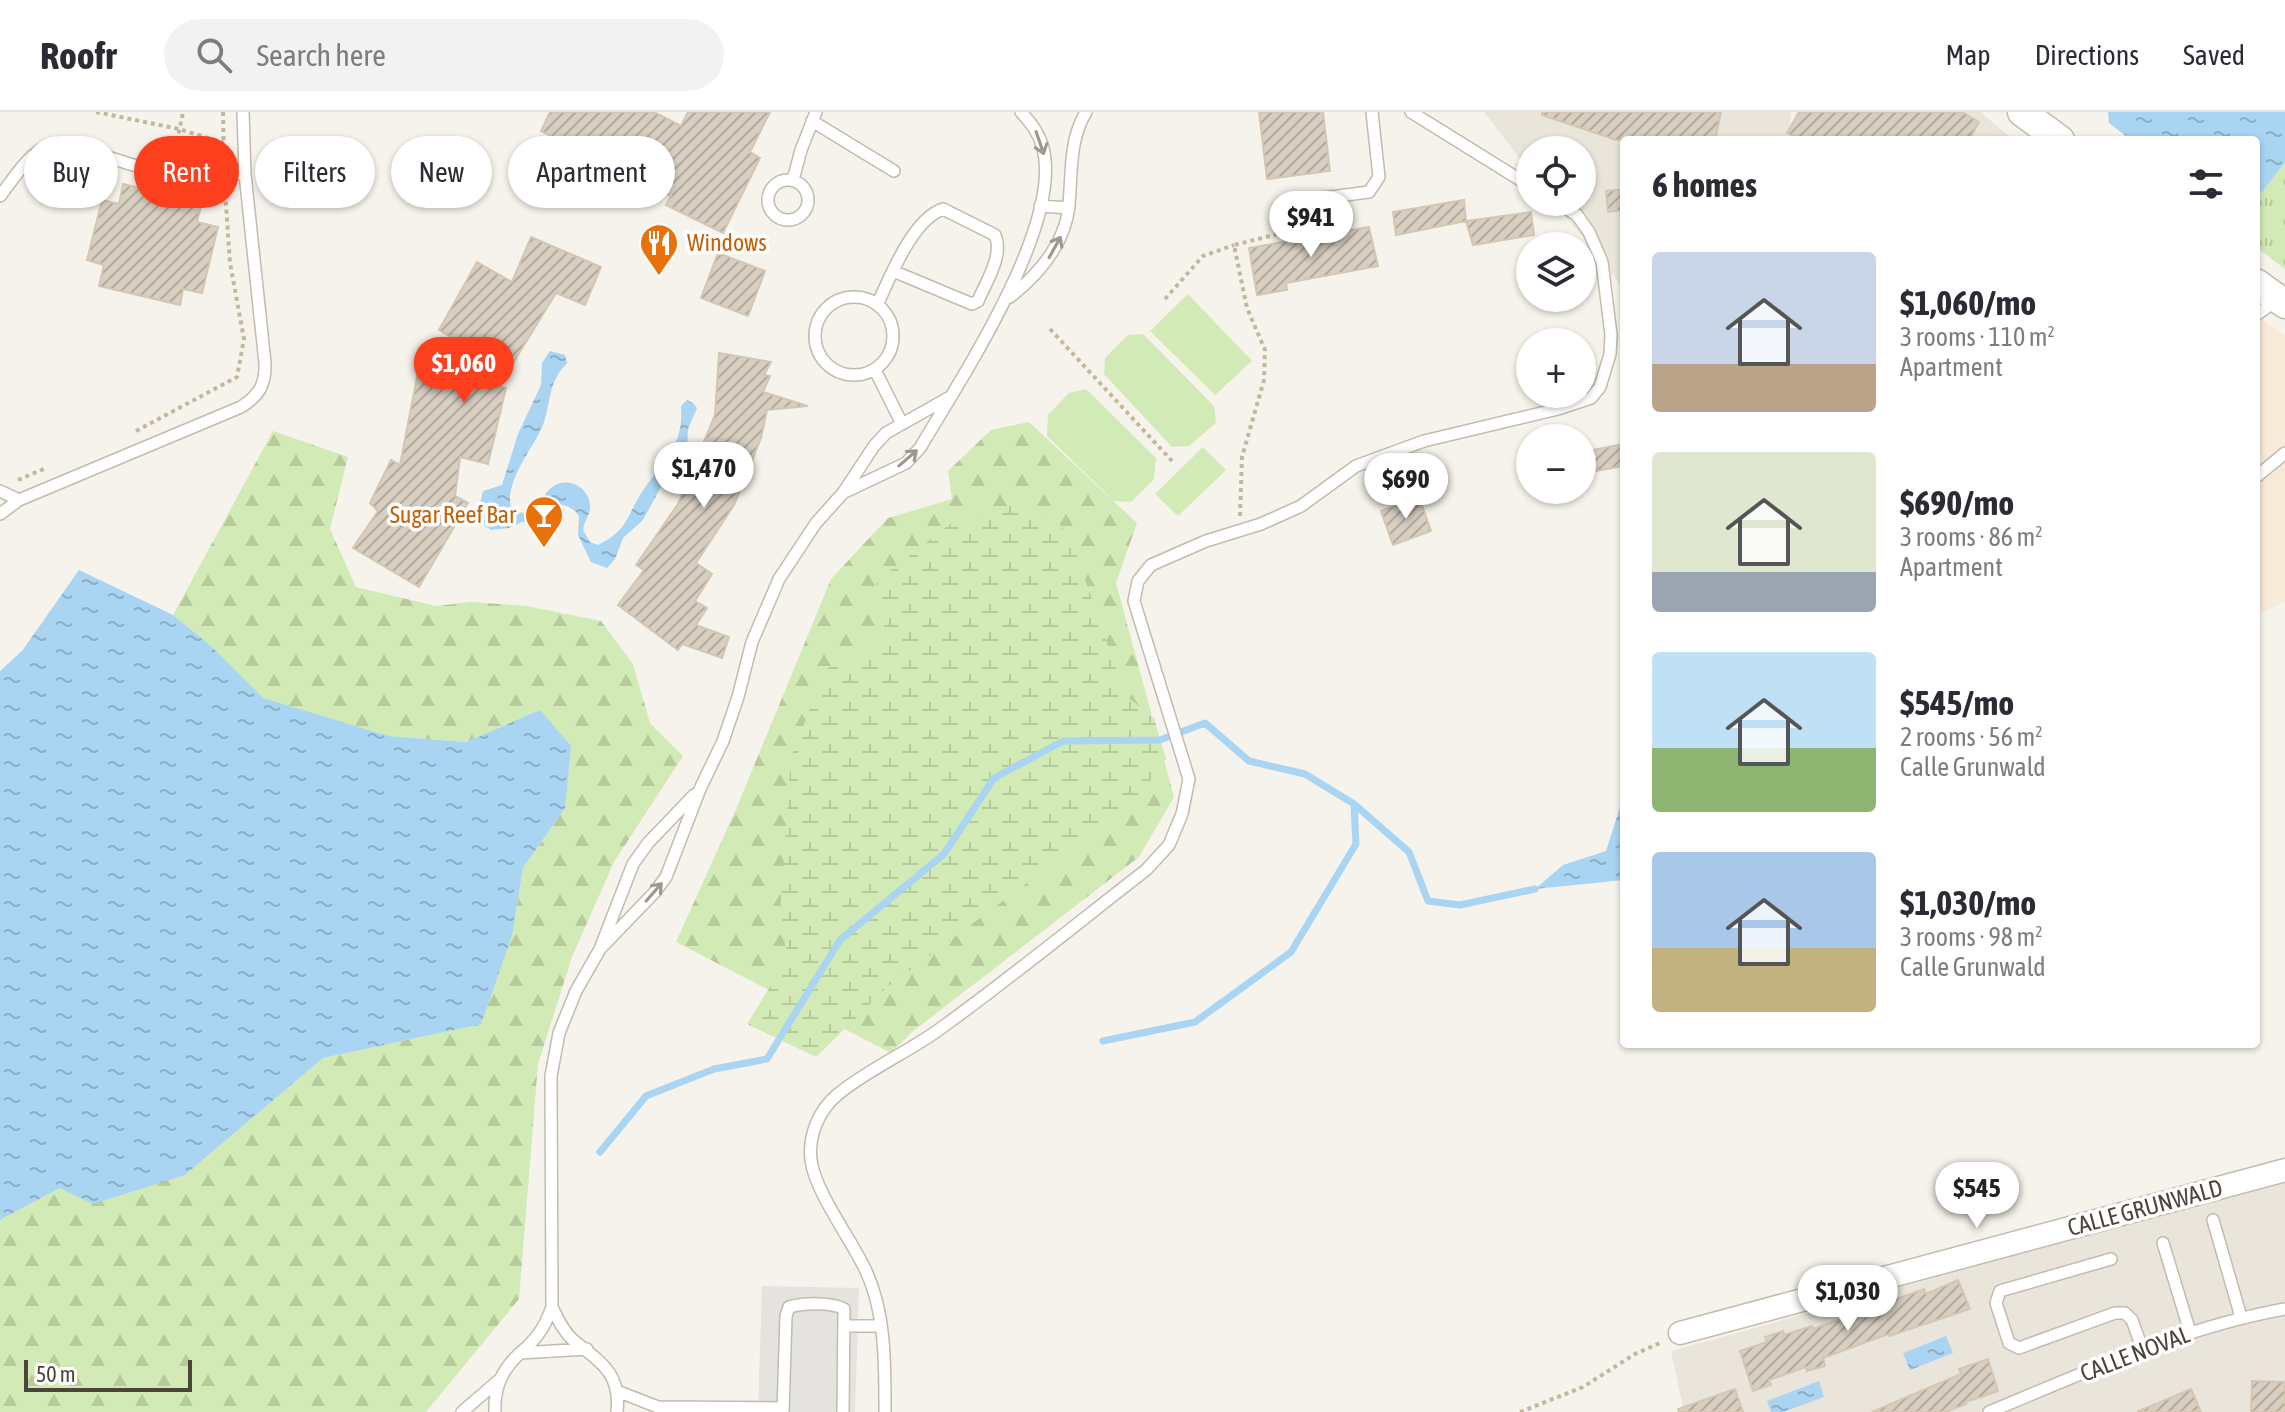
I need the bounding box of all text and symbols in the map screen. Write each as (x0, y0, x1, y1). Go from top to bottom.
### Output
search box (164, 19, 724, 91)
icon: search (192, 33, 236, 77)
text: Roofr (40, 34, 116, 77)
text: Search here (256, 38, 386, 72)
text: Map (1946, 39, 1991, 71)
text: Directions (2035, 39, 2139, 71)
text: Saved (2183, 39, 2245, 71)
one-way arrow (1033, 130, 1048, 155)
chip: Buy (24, 136, 118, 208)
chip: Rent (134, 136, 239, 208)
chip: Filters (255, 136, 375, 208)
chip: New (391, 136, 492, 208)
chip: Apartment (508, 136, 675, 208)
map controls (1516, 136, 1596, 504)
button: locate (1516, 136, 1596, 216)
icon: filters (2184, 162, 2228, 206)
text: 6 homes (1652, 165, 1757, 204)
pin: $941 (1264, 191, 1358, 259)
text: $941 (1287, 202, 1335, 232)
restaurant icon: Windows (638, 222, 680, 277)
place label: Windows (687, 229, 767, 256)
button: layers (1516, 232, 1596, 312)
one-way arrow (1047, 236, 1063, 259)
text: $1,060/mo (1900, 283, 2036, 322)
icon: home (1716, 284, 1812, 380)
text: 3 rooms · 110 m² (1900, 322, 2055, 352)
button: + (1516, 328, 1596, 408)
pin: $1,060 (399, 337, 529, 405)
text: $1,060 (432, 348, 496, 378)
text: Apartment (1900, 352, 2003, 382)
button: − (1516, 424, 1596, 504)
pin: $1,470 (639, 442, 769, 510)
one-way arrow (898, 449, 918, 467)
text: $1,470 (672, 453, 736, 483)
pin: $690 (1359, 453, 1453, 521)
text: $690 (1382, 464, 1430, 494)
text: $690/mo (1900, 483, 2014, 522)
icon: home (1716, 484, 1812, 580)
bar icon: Sugar Reef Bar (523, 494, 565, 549)
place label: Sugar Reef Bar (390, 501, 517, 528)
text: 3 rooms · 86 m² (1900, 522, 2042, 552)
text: Apartment (1900, 552, 2003, 582)
text: $545/mo (1900, 683, 2014, 722)
icon: home (1716, 684, 1812, 780)
text: 2 rooms · 56 m² (1900, 722, 2042, 752)
text: Calle Grunwald (1900, 752, 2046, 782)
one-way arrow (645, 882, 663, 902)
text: $1,030/mo (1900, 883, 2036, 922)
icon: home (1716, 884, 1812, 980)
text: 3 rooms · 98 m² (1900, 922, 2042, 952)
text: Calle Grunwald (1900, 952, 2046, 982)
pin: $545 (1930, 1162, 2024, 1230)
text: $545 (1953, 1173, 2001, 1203)
street label: CALLE GRUNWALD (2065, 1174, 2225, 1241)
pin: $1,030 (1783, 1265, 1913, 1333)
text: $1,030 (1816, 1276, 1880, 1306)
street label: CALLE NOVAL (2076, 1320, 2194, 1387)
scale bar (24, 1356, 192, 1392)
text: 50 m (36, 1361, 76, 1387)

